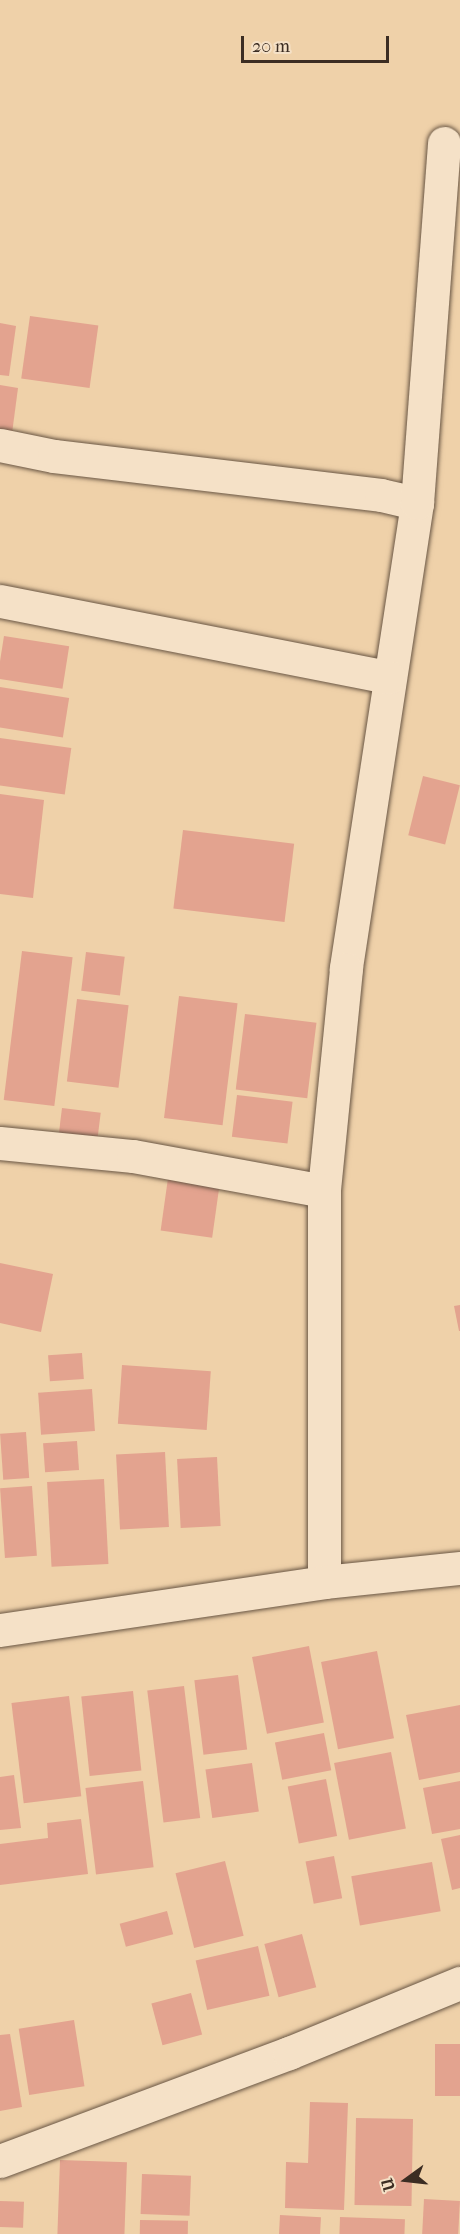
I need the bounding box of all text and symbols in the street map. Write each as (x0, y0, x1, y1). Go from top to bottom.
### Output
scale bar (244, 24, 392, 62)
text: 20 m (252, 36, 290, 57)
north arrow (376, 2150, 436, 2210)
text: U (377, 2176, 399, 2193)

